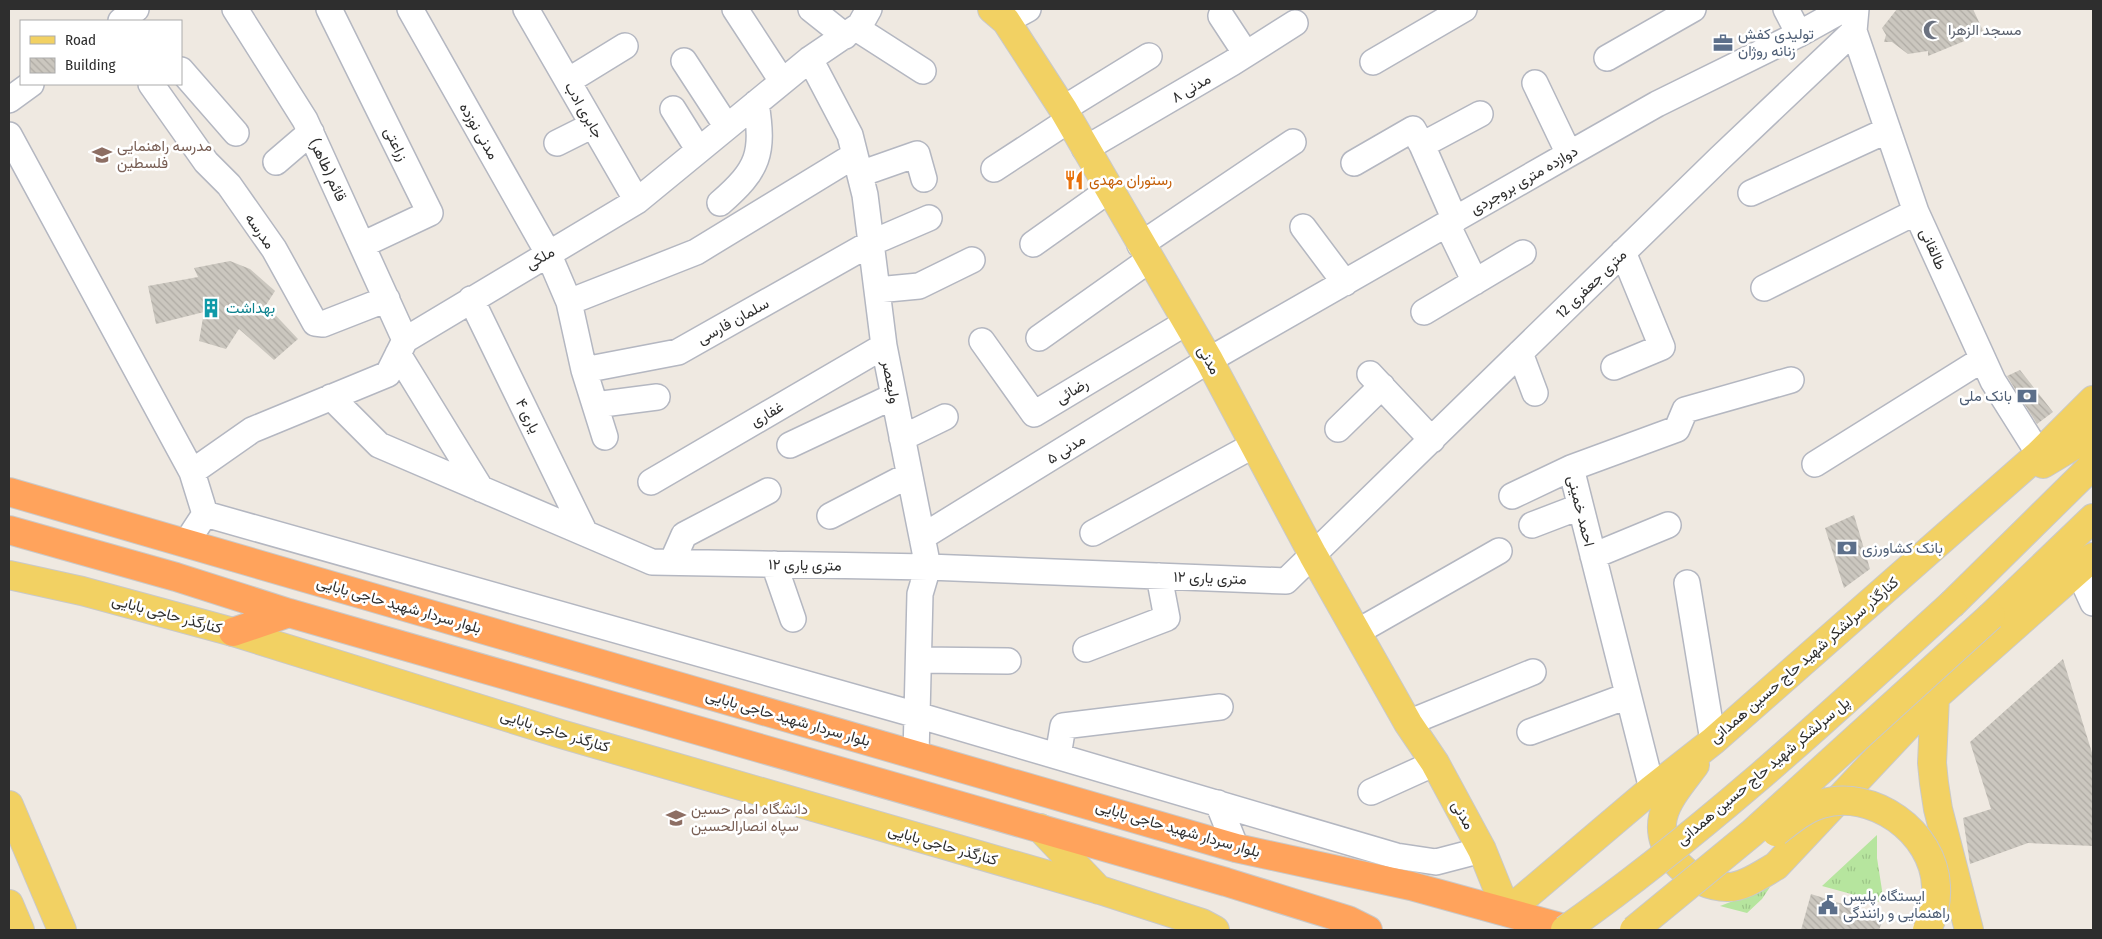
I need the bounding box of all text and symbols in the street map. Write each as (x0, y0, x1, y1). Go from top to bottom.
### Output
mosque icon: مسجد الزهرا (1922, 19, 1944, 41)
legend (20, 20, 182, 85)
place label: مسجد الزهرا (1948, 21, 2021, 39)
place label: تولیدی کفش زنانه روژان (1738, 25, 1814, 60)
text: Road (65, 31, 96, 49)
office icon: تولیدی کفش زنانه روژان (1712, 32, 1734, 54)
text: Building (65, 56, 116, 74)
street label: مدنی ۸ (1168, 70, 1214, 107)
street label: جابری ادب (560, 79, 607, 142)
street label: مدنی نوزده (455, 99, 502, 163)
street label: زراعتی (379, 124, 412, 164)
street label: قائم (طاهر) (305, 136, 350, 205)
place label: مدرسه راهنمایی فلسطین (117, 137, 212, 173)
street label: دوازده متری بروجردی (1467, 142, 1582, 219)
school or university icon: مدرسه راهنمایی فلسطین (91, 144, 113, 166)
restaurant icon: رستوران مهدی (1063, 169, 1085, 191)
place label: رستوران مهدی (1089, 171, 1172, 190)
street label: مدرسه (241, 210, 279, 252)
street label: طالقانی (1915, 226, 1950, 273)
street label: ملکی (522, 243, 558, 274)
street label: 12 متری جعفری (1552, 246, 1631, 323)
street label: سلمان فارسی (694, 294, 773, 349)
building icon: بهداشت (200, 297, 222, 319)
place label: بهداشت (226, 299, 275, 317)
street label: مدنی (1193, 343, 1224, 378)
street label: ولیعصر (878, 358, 904, 405)
street label: رضائی (1052, 374, 1092, 409)
bank icon: بانک ملی (2016, 385, 2038, 407)
place label: بانک ملی (1959, 387, 2012, 406)
street label: یاری ۴ (511, 396, 544, 437)
street label: غفاری (747, 397, 787, 431)
street label: مدنی ۵ (1043, 430, 1089, 469)
street label: احمد خمینی (1563, 474, 1599, 549)
bank icon: بانک کشاورزی (1836, 537, 1858, 559)
place label: بانک کشاورزی (1862, 539, 1943, 558)
street label: ۱۲ متری یاری (768, 555, 842, 576)
street label: ۱۲ متری یاری (1173, 568, 1247, 589)
street label: بلوار سردار شهید حاجی بابایی (314, 573, 483, 638)
street label: کنارگذر سرلشکر شهید حاج حسین همدانی (1706, 573, 1904, 749)
street label: کنارگذر حاجی بابایی (110, 591, 224, 638)
street label: بلوار سردار شهید حاجی بابایی (703, 686, 872, 751)
street label: پل سرلشکر شهید حاج حسین همدانی (1673, 693, 1855, 850)
street label: کنارگذر حاجی بابایی (498, 706, 612, 757)
street label: بلوار سردار شهید حاجی بابایی (1093, 797, 1262, 862)
street label: مدنی (1447, 798, 1478, 833)
place label: دانشگاه امام حسین سپاه انصارالحسین (691, 800, 808, 836)
school or university icon: دانشگاه امام حسین سپاه انصارالحسین (665, 807, 687, 829)
street label: کنارگذر حاجی بابایی (886, 821, 1000, 870)
place label: ایستگاه پلیس راهنمایی و رانندگی (1843, 887, 1950, 923)
public building icon: ایستگاه پلیس راهنمایی و رانندگی (1817, 894, 1839, 916)

